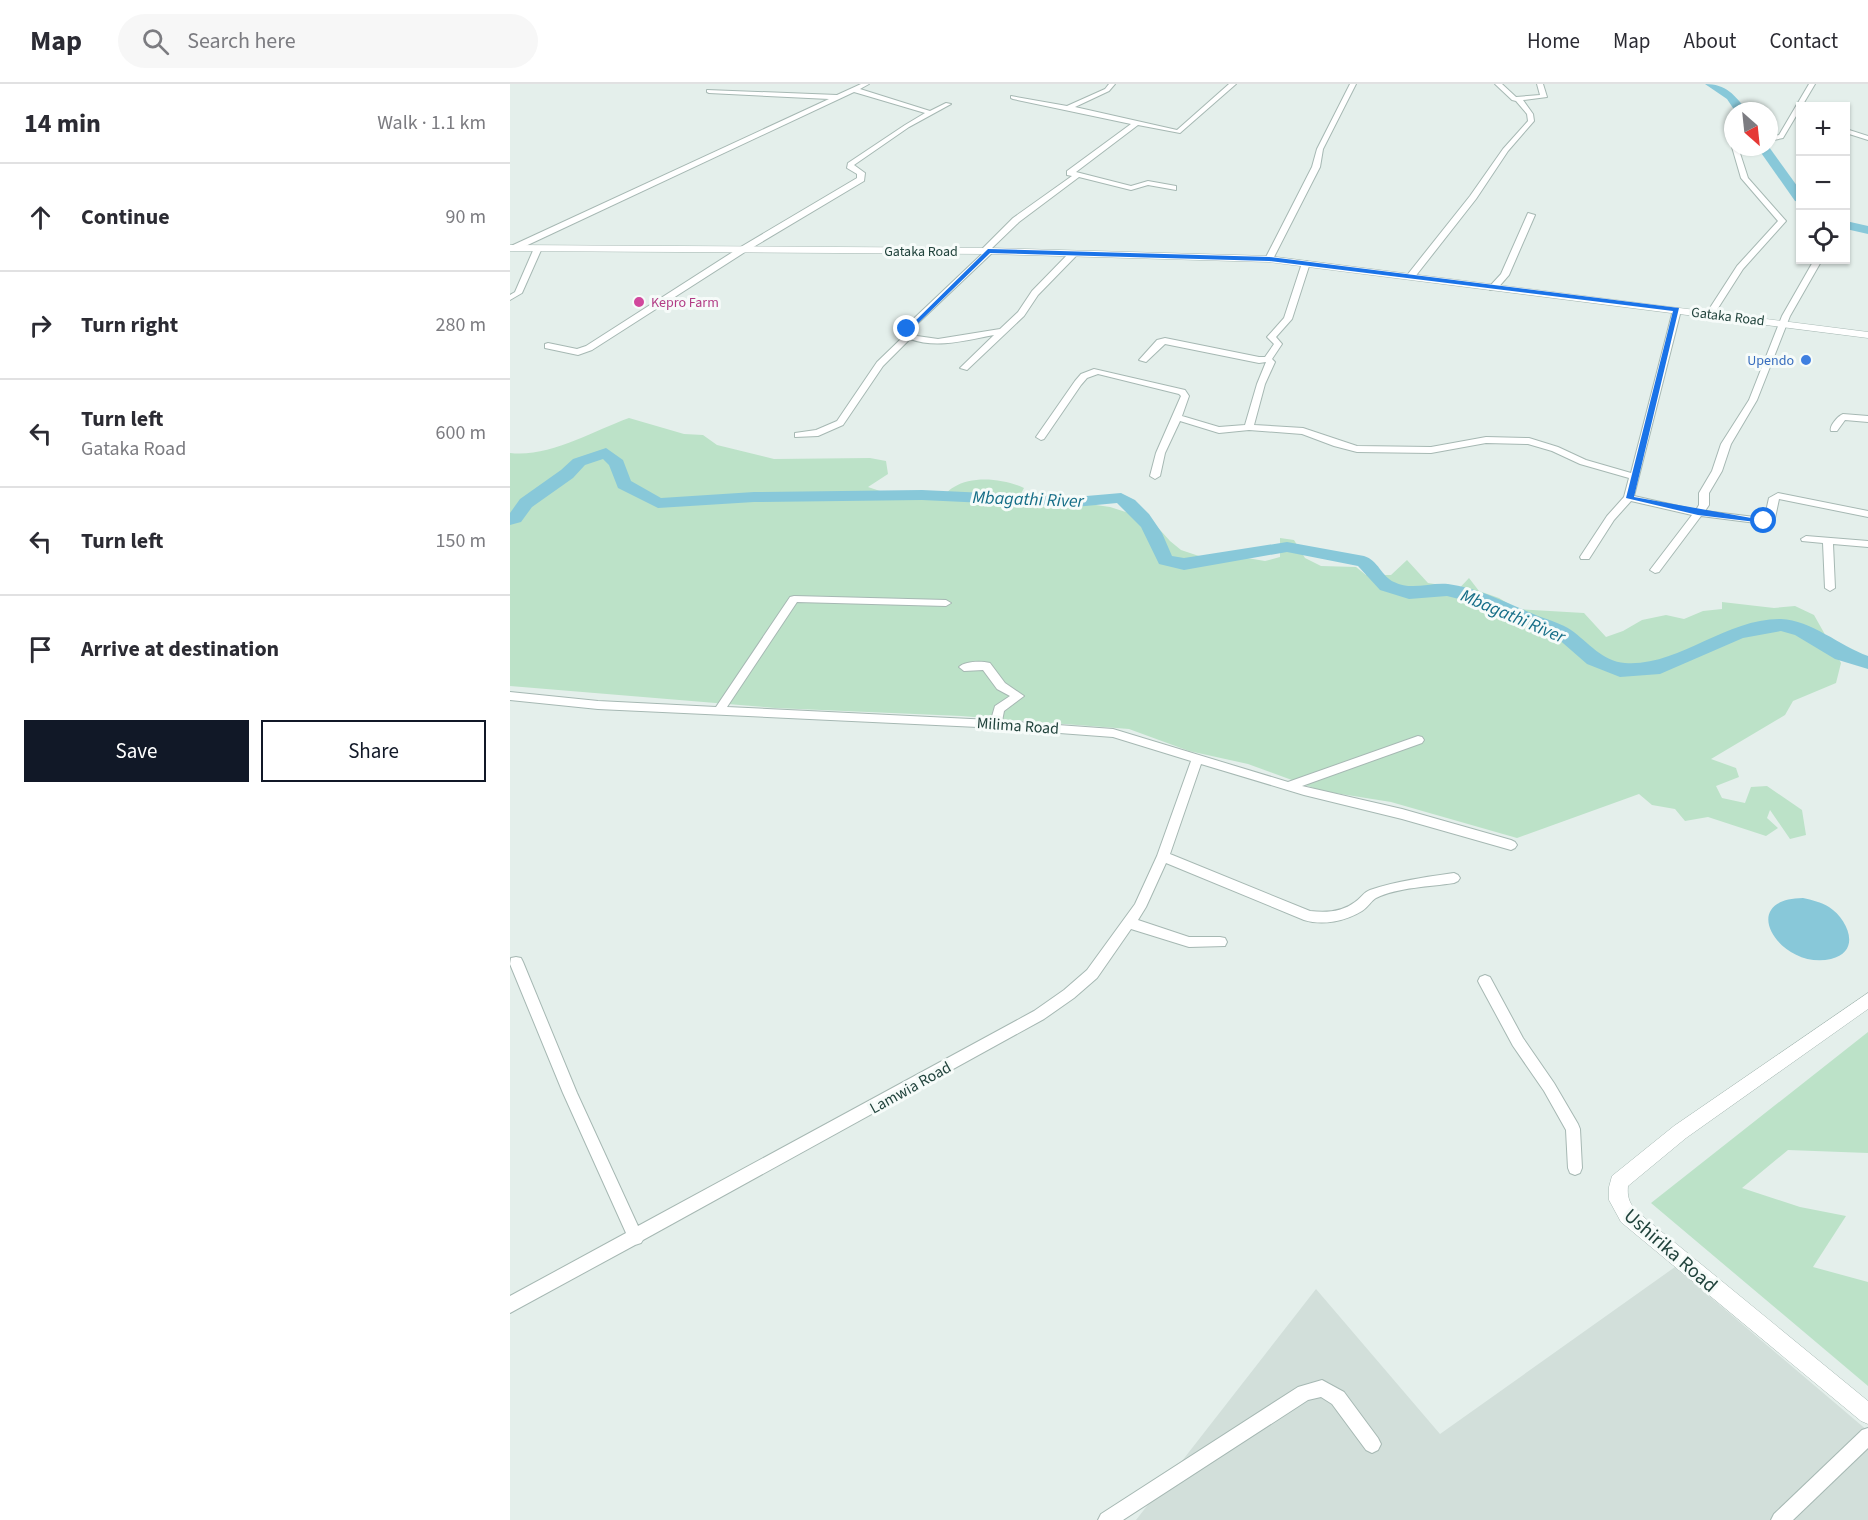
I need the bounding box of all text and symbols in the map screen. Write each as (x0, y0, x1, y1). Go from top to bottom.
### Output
search box (118, 14, 538, 68)
text: Map (30, 21, 82, 61)
icon: search (139, 25, 172, 58)
text: Search here (187, 25, 296, 57)
text: Home (1527, 26, 1580, 56)
text: Map (1613, 26, 1651, 56)
text: About (1684, 26, 1736, 56)
text: Contact (1769, 26, 1838, 56)
north arrow (1724, 102, 1778, 156)
map controls (1796, 102, 1850, 264)
button: + (1796, 102, 1850, 156)
text: 14 min (24, 105, 101, 142)
text: Walk · 1.1 km (377, 109, 486, 137)
button: − (1796, 156, 1850, 210)
icon: ahead (24, 201, 57, 234)
text: Continue (81, 201, 170, 233)
text: 90 m (446, 203, 486, 231)
button: locate (1796, 210, 1850, 264)
street label: Gataka Road (884, 242, 958, 262)
place label: Kepro Farm (651, 293, 719, 313)
marker: Kepro Farm (632, 295, 646, 309)
street label: Gataka Road (1690, 303, 1766, 331)
icon: right (24, 309, 57, 342)
text: Turn right (81, 309, 178, 341)
text: 280 m (436, 311, 486, 339)
route end (893, 315, 919, 341)
place label: Upendo (1747, 351, 1794, 371)
marker: Upendo (1799, 353, 1813, 367)
text: Turn left (81, 403, 163, 435)
icon: left (24, 417, 57, 450)
text: 600 m (436, 419, 486, 447)
text: Gataka Road (81, 435, 186, 463)
water label: Mbagathi River (972, 485, 1085, 514)
route start (1750, 507, 1776, 533)
icon: left (24, 525, 57, 558)
text: Turn left (81, 525, 163, 557)
text: 150 m (436, 527, 486, 555)
water label: Mbagathi River (1457, 583, 1570, 650)
icon: arrive (24, 633, 57, 666)
text: Arrive at destination (81, 633, 279, 665)
street label: Milima Road (976, 712, 1060, 740)
button: Save (24, 720, 249, 782)
button: Share (261, 720, 486, 782)
street label: Lamwia Road (866, 1056, 955, 1119)
street label: Ushirika Road (1618, 1202, 1723, 1299)

